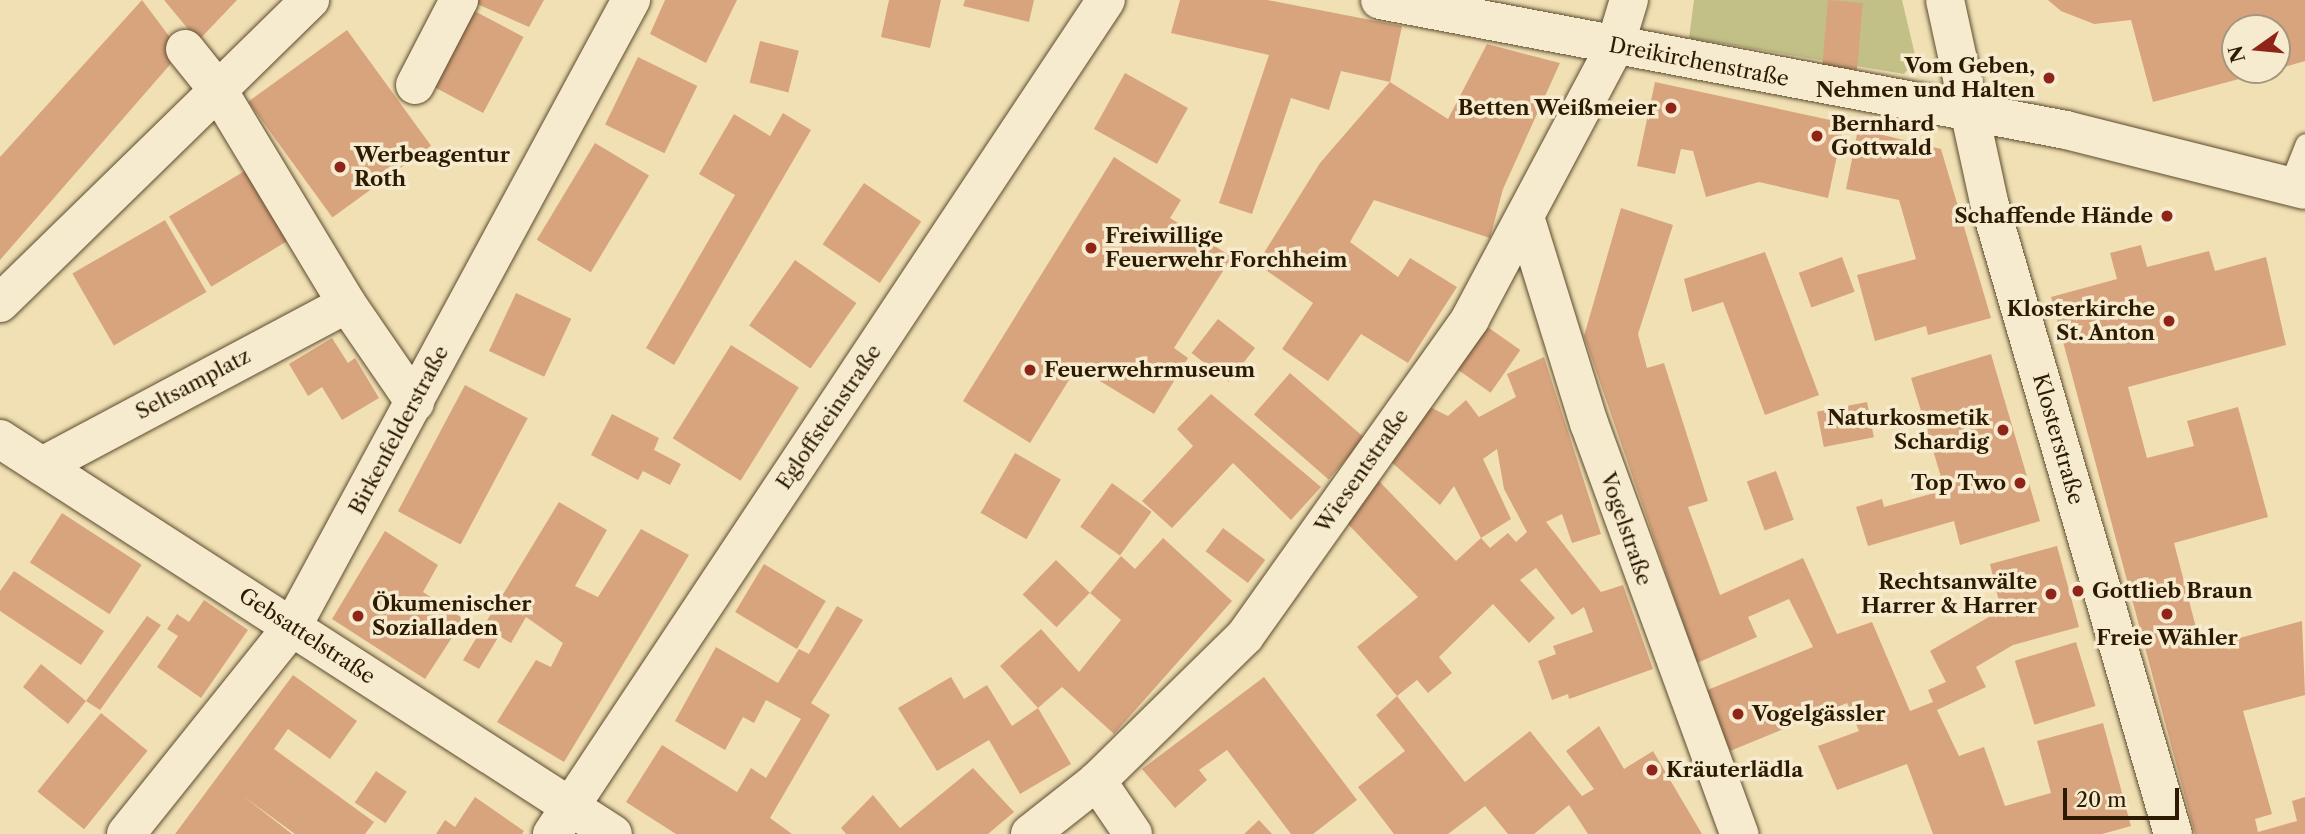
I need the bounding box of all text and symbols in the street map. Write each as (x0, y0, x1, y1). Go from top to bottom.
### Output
north arrow (2221, 14, 2291, 84)
street label: Dreikirchenstraße (1607, 32, 1791, 92)
text: N (2224, 43, 2250, 65)
place label: Vom Geben, Nehmen und Halten (1816, 53, 2035, 103)
marker: Vom Geben, Nehmen und Halten (2041, 70, 2057, 86)
place label: Betten Weißmeier (1457, 95, 1657, 121)
marker: Betten Weißmeier (1663, 100, 1679, 116)
place label: Bernhard Gottwald (1831, 111, 1934, 161)
marker: Bernhard Gottwald (1809, 128, 1825, 144)
place label: Werbeagentur Roth (354, 142, 510, 192)
marker: Werbeagentur Roth (332, 159, 348, 175)
place label: Schaffende Hände (1954, 203, 2153, 229)
marker: Schaffende Hände (2159, 208, 2175, 224)
place label: Freiwillige Feuerwehr Forchheim (1105, 223, 1348, 273)
marker: Freiwillige Feuerwehr Forchheim (1083, 240, 1099, 256)
place label: Klosterkirche St. Anton (2007, 296, 2155, 346)
marker: Klosterkirche St. Anton (2161, 313, 2177, 329)
street label: Egloffsteinstraße (771, 340, 887, 494)
street label: Birkenfelderstraße (344, 341, 454, 519)
street label: Seltsamplatz (131, 343, 255, 425)
place label: Feuerwehrmuseum (1044, 357, 1255, 383)
marker: Feuerwehrmuseum (1022, 362, 1038, 378)
street label: Klosterstraße (2027, 371, 2089, 507)
street label: Wiesentstraße (1310, 404, 1414, 538)
place label: Naturkosmetik Schardig (1827, 405, 1989, 455)
marker: Naturkosmetik Schardig (1995, 422, 2011, 438)
street label: Vogelstraße (1595, 469, 1657, 589)
place label: Top Two (1910, 470, 2006, 496)
marker: Top Two (2012, 475, 2028, 491)
place label: Rechtsanwälte Harrer & Harrer (1861, 569, 2037, 619)
place label: Gottlieb Braun (2092, 578, 2253, 604)
street label: Gebsattelstraße (234, 583, 380, 689)
marker: Gottlieb Braun (2070, 583, 2086, 599)
marker: Rechtsanwälte Harrer & Harrer (2043, 586, 2059, 602)
place label: Ökumenischer Sozialladen (372, 591, 531, 641)
marker: Freie Wähler (2159, 606, 2175, 622)
marker: Ökumenischer Sozialladen (350, 608, 366, 624)
place label: Freie Wähler (2096, 625, 2238, 651)
place label: Vogelgässler (1752, 701, 1885, 727)
marker: Vogelgässler (1730, 706, 1746, 722)
place label: Kräuterlädla (1666, 757, 1803, 783)
marker: Kräuterlädla (1644, 762, 1660, 778)
scale bar (2067, 774, 2182, 818)
text: 20 m (2076, 787, 2127, 812)

